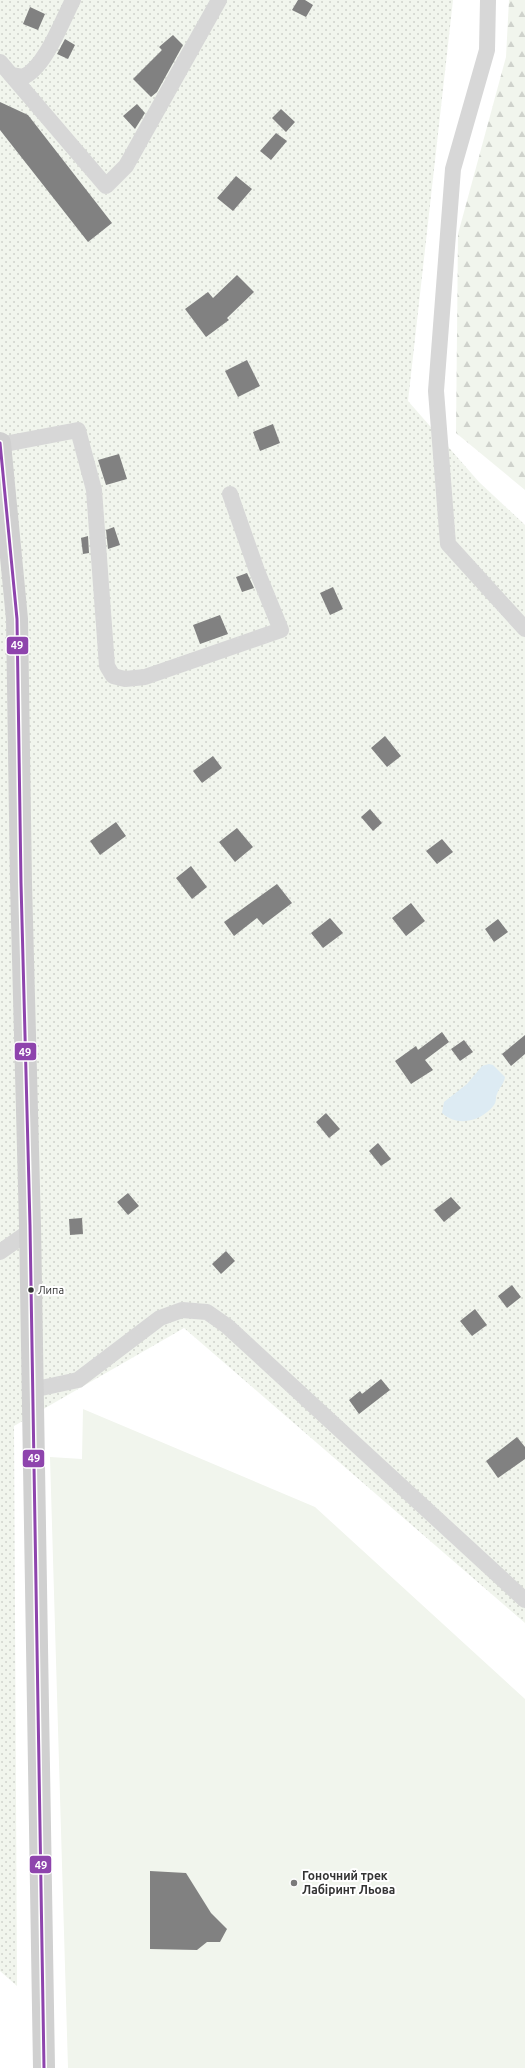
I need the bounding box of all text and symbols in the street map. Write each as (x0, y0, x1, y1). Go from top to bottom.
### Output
line badge: 49 (6, 636, 29, 655)
text: 49 (11, 639, 23, 651)
line badge: 49 (14, 1042, 37, 1061)
text: 49 (19, 1046, 31, 1058)
place label: Липа (38, 1284, 64, 1296)
marker: Липа (26, 1285, 36, 1295)
line badge: 49 (22, 1449, 45, 1468)
text: 49 (28, 1452, 40, 1464)
line badge: 49 (29, 1855, 52, 1874)
text: 49 (35, 1859, 47, 1871)
place label: Гоночний трек Лабіринт Льова (302, 1869, 395, 1896)
marker: Гоночний трек Лабіринт Льова (289, 1878, 299, 1888)

